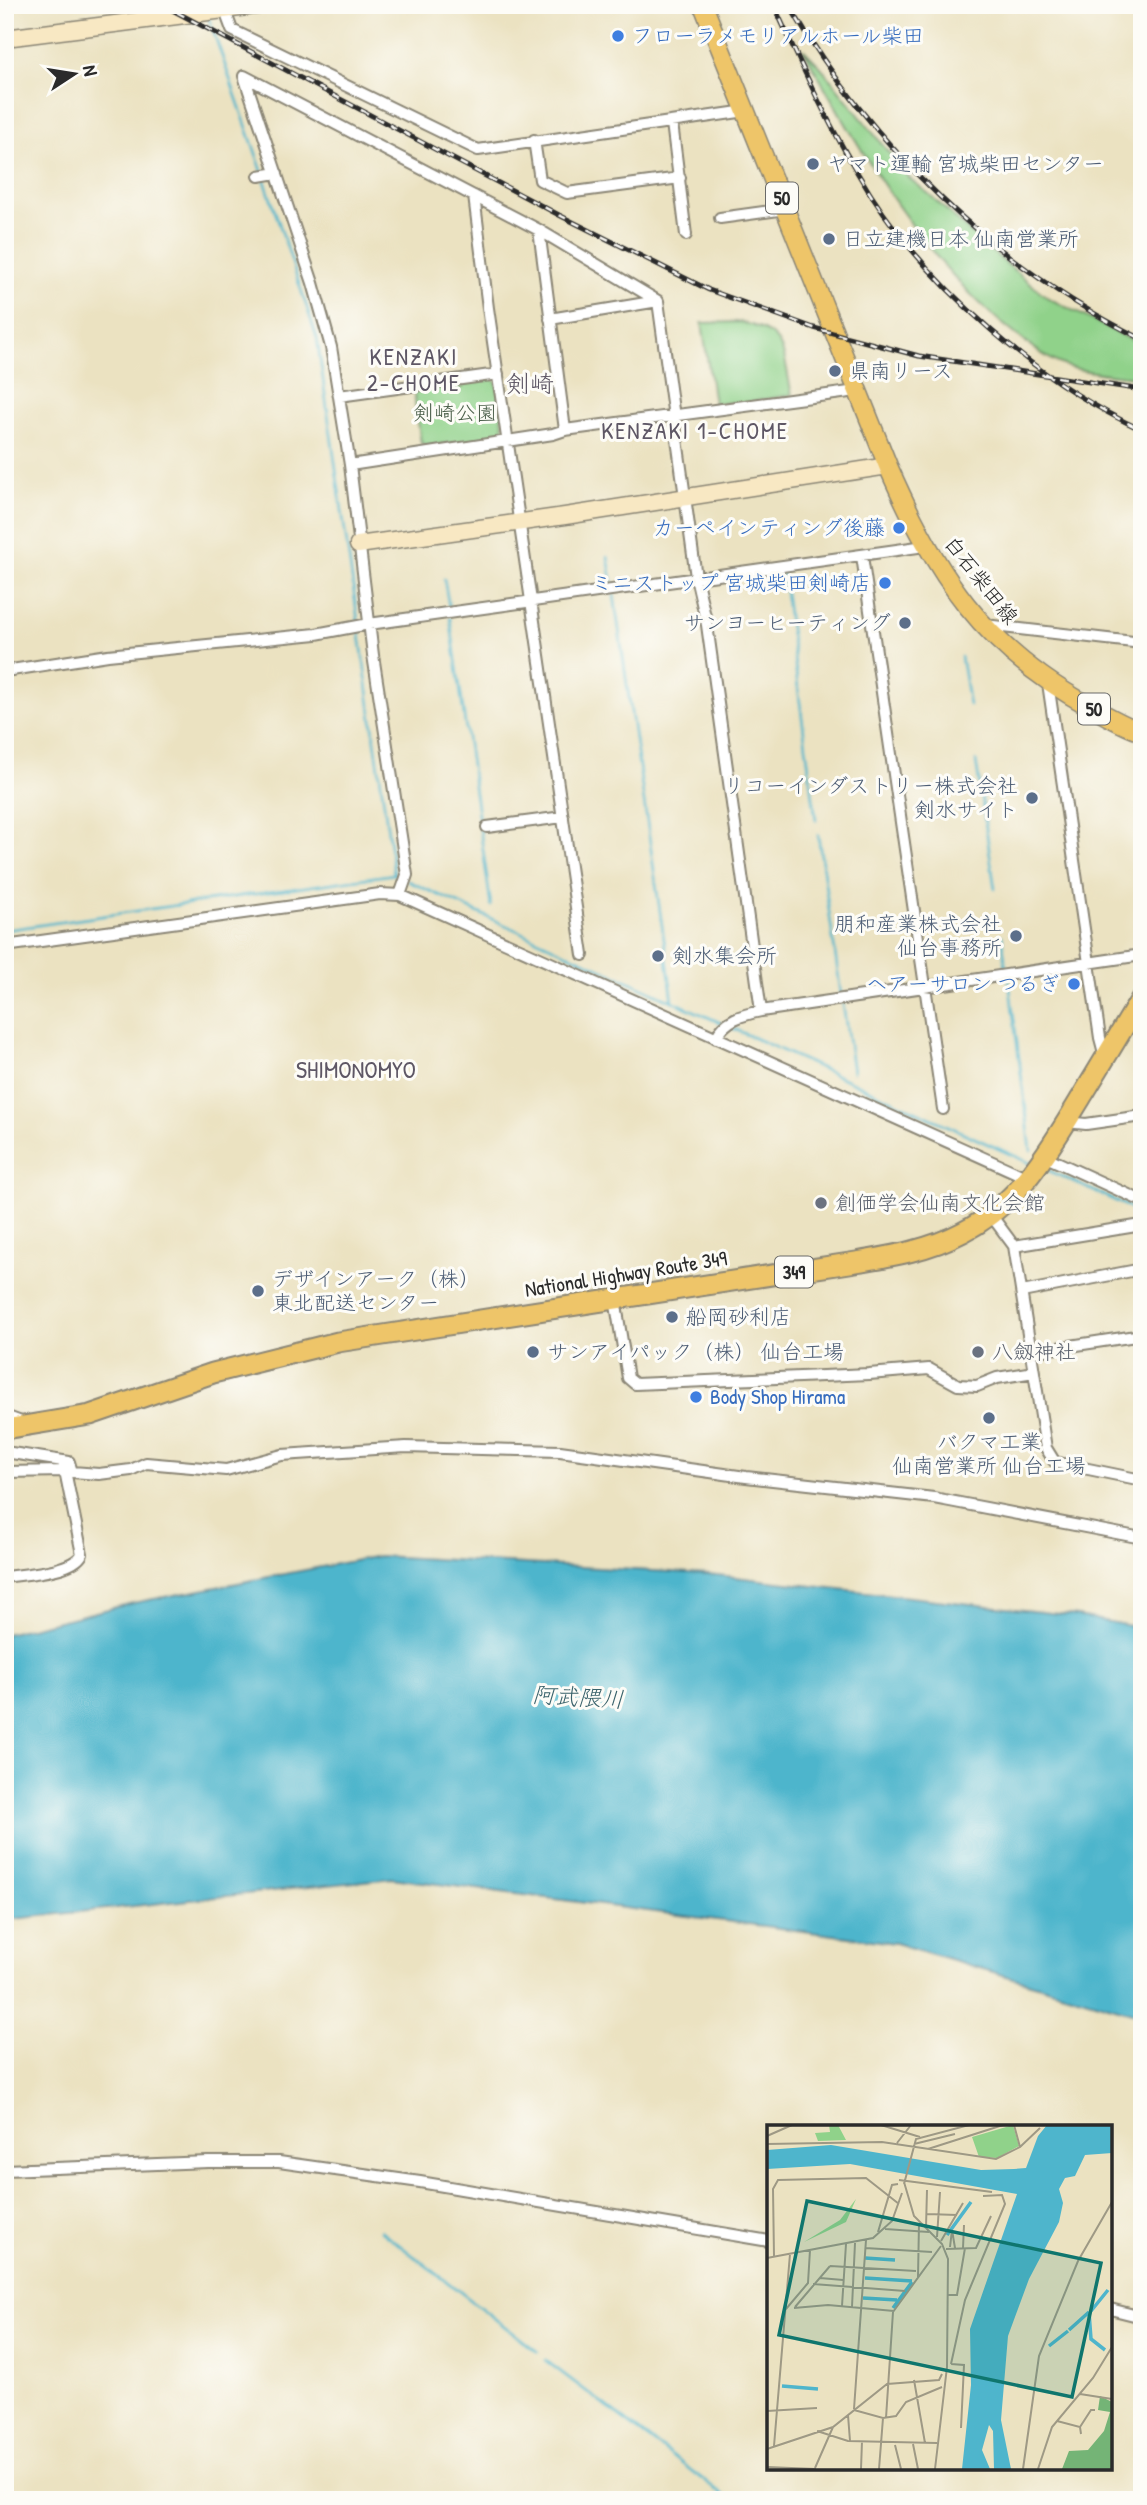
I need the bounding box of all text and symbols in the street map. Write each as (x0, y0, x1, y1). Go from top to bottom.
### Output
place label: フローラメモリアルホール柴田 (632, 21, 923, 50)
marker: フローラメモリアルホール柴田 (610, 28, 626, 44)
north arrow (38, 38, 108, 108)
text: N (77, 63, 104, 78)
place label: ヤマト運輸 宮城柴田センター (827, 149, 1104, 178)
marker: ヤマト運輸 宮城柴田センター (805, 156, 821, 172)
road number: 50 (766, 182, 798, 214)
place label: 日立建機日本 仙南営業所 (843, 224, 1079, 253)
marker: 日立建機日本 仙南営業所 (821, 231, 837, 247)
district label: KENZAKI 2-CHOME (367, 341, 461, 398)
place label: 県南リース (849, 356, 953, 385)
marker: 県南リース (827, 363, 843, 379)
district label: 剣崎 (506, 367, 554, 399)
park label: 剣崎公園 (413, 398, 497, 427)
district label: KENZAKI 1-CHOME (601, 415, 789, 446)
place label: カーペインティング後藤 (653, 513, 885, 542)
marker: カーペインティング後藤 (891, 520, 907, 536)
street label: 白石柴田線 (938, 529, 1025, 630)
place label: ミニストップ 宮城柴田剣崎店 (591, 568, 871, 597)
marker: ミニストップ 宮城柴田剣崎店 (877, 575, 893, 591)
place label: サンヨーヒーティング (684, 608, 891, 637)
marker: サンヨーヒーティング (897, 615, 913, 631)
road number: 50 (1078, 694, 1110, 724)
place label: リコーインダストリー株式会社 剣水サイト (723, 771, 1018, 824)
marker: リコーインダストリー株式会社 剣水サイト (1024, 790, 1040, 806)
place label: 朋和産業株式会社 仙台事務所 (834, 909, 1002, 962)
marker: 朋和産業株式会社 仙台事務所 (1008, 928, 1024, 944)
place label: 剣水集会所 (672, 941, 777, 970)
marker: 剣水集会所 (650, 948, 666, 964)
place label: ヘアーサロン つるぎ (866, 969, 1060, 998)
marker: ヘアーサロン つるぎ (1066, 976, 1082, 992)
district label: SHIMONOMYO (296, 1053, 416, 1085)
place label: 創価学会仙南文化会館 (835, 1188, 1045, 1217)
marker: 創価学会仙南文化会館 (813, 1195, 829, 1211)
street label: National Highway Route 349 (523, 1243, 729, 1304)
road number: 349 (775, 1256, 813, 1288)
place label: デザインアーク（株） 東北配送センター (272, 1264, 480, 1317)
marker: デザインアーク（株） 東北配送センター (250, 1283, 266, 1299)
place label: 船岡砂利店 (686, 1302, 791, 1331)
marker: 船岡砂利店 (664, 1309, 680, 1325)
place label: サンアイパック（株） 仙台工場 (547, 1337, 844, 1366)
place label: 八劔神社 (992, 1337, 1076, 1366)
marker: サンアイパック（株） 仙台工場 (525, 1344, 541, 1360)
marker: 八劔神社 (970, 1344, 986, 1360)
place label: Body Shop Hirama (710, 1382, 845, 1411)
marker: Body Shop Hirama (688, 1389, 704, 1405)
marker: バクマ工業 仙南営業所 仙台工場 (981, 1410, 997, 1426)
place label: バクマ工業 仙南営業所 仙台工場 (892, 1427, 1086, 1480)
water label: 阿武隈川 (531, 1679, 625, 1714)
inset map (767, 2125, 1112, 2470)

